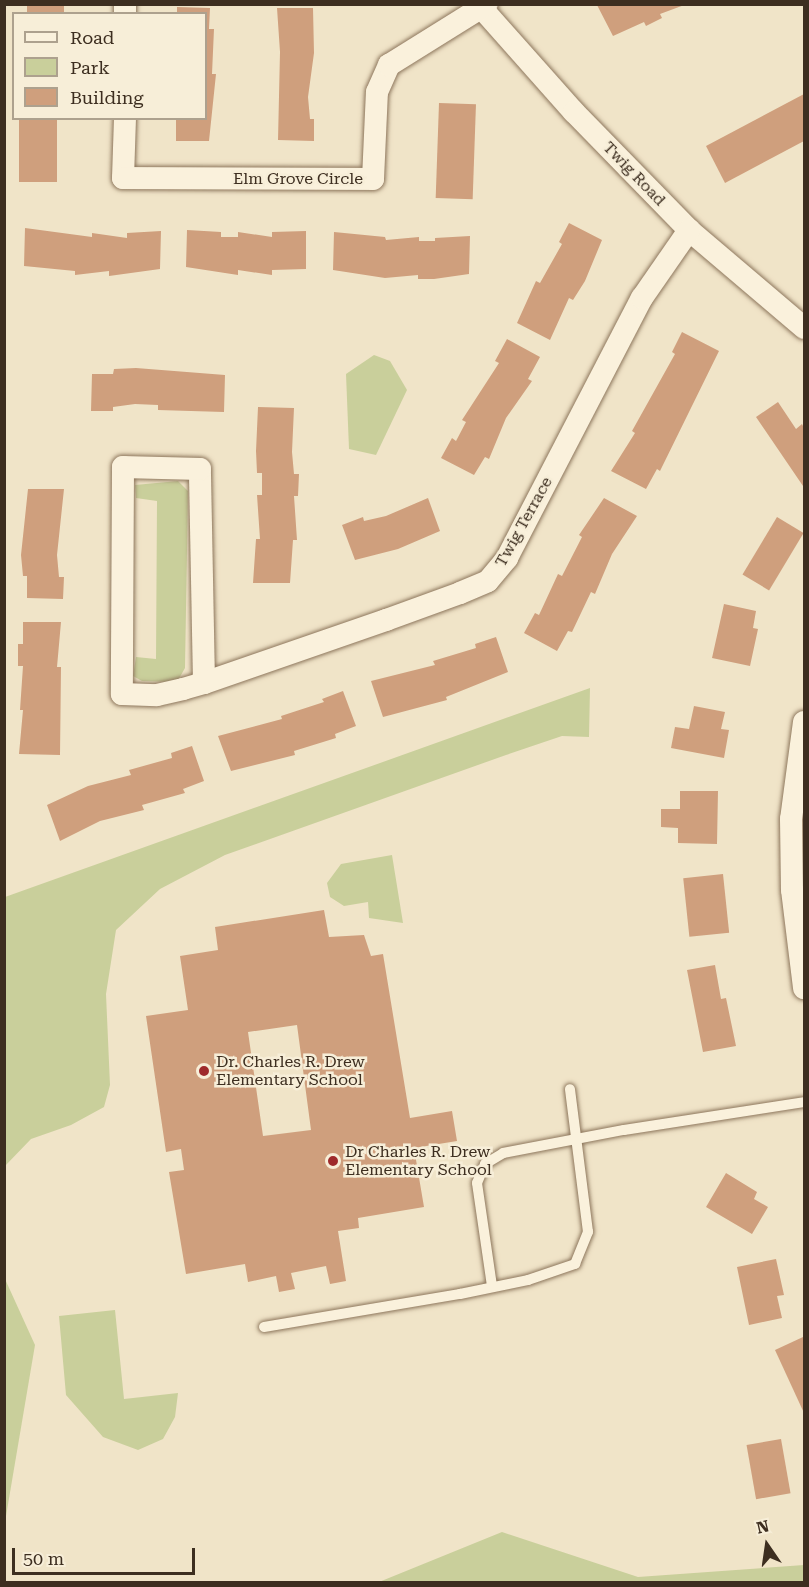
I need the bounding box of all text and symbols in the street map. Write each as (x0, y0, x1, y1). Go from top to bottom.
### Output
legend (12, 12, 207, 120)
text: Road (70, 27, 114, 48)
text: Park (70, 57, 110, 78)
text: Building (70, 87, 144, 108)
street label: Twig Road (599, 138, 669, 210)
street label: Elm Grove Circle (233, 169, 363, 189)
street label: Twig Terrace (491, 474, 557, 570)
place label: Dr. Charles R. Drew Elementary School (216, 1052, 365, 1090)
marker: Dr. Charles R. Drew Elementary School (197, 1064, 211, 1078)
place label: Dr Charles R. Drew Elementary School (345, 1142, 492, 1180)
marker: Dr Charles R. Drew Elementary School (326, 1154, 340, 1168)
north arrow (737, 1515, 797, 1575)
text: N (755, 1516, 771, 1538)
scale bar (15, 1536, 198, 1574)
text: 50 m (23, 1548, 64, 1569)

